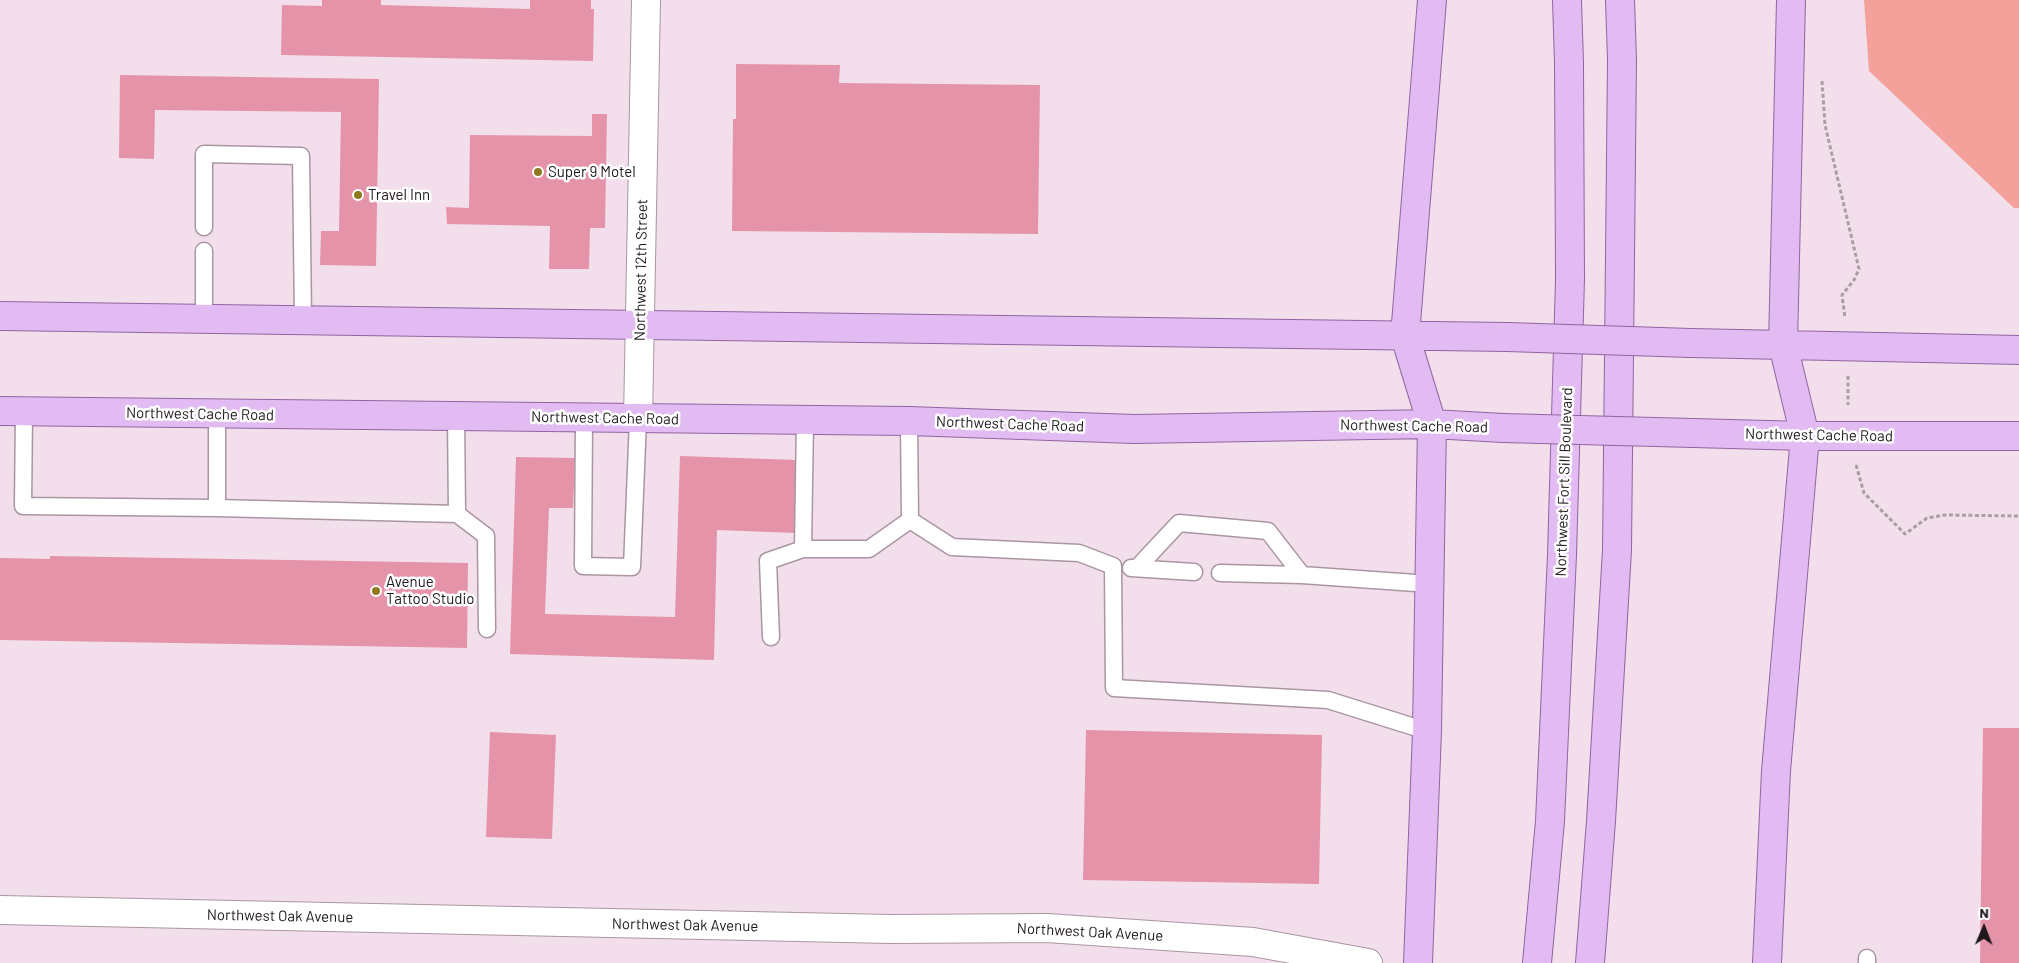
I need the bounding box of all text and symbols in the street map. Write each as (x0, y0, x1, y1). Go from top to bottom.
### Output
place label: Super 9 Motel (548, 163, 636, 181)
marker: Super 9 Motel (532, 166, 544, 178)
place label: Travel Inn (368, 186, 430, 204)
marker: Travel Inn (352, 189, 364, 201)
street label: Northwest 12th Street (631, 199, 651, 341)
street label: Northwest Fort Sill Boulevard (1552, 387, 1576, 577)
street label: Northwest Cache Road (126, 404, 274, 424)
street label: Northwest Cache Road (531, 408, 679, 428)
street label: Northwest Cache Road (936, 412, 1084, 436)
street label: Northwest Cache Road (1340, 416, 1488, 436)
street label: Northwest Cache Road (1745, 425, 1893, 445)
place label: Avenue Tattoo Studio (386, 573, 474, 608)
marker: Avenue Tattoo Studio (370, 585, 382, 597)
north arrow (1959, 903, 2009, 953)
text: N (1979, 904, 1989, 921)
street label: Northwest Oak Avenue (207, 906, 353, 926)
street label: Northwest Oak Avenue (612, 915, 758, 935)
street label: Northwest Oak Avenue (1016, 919, 1164, 945)

